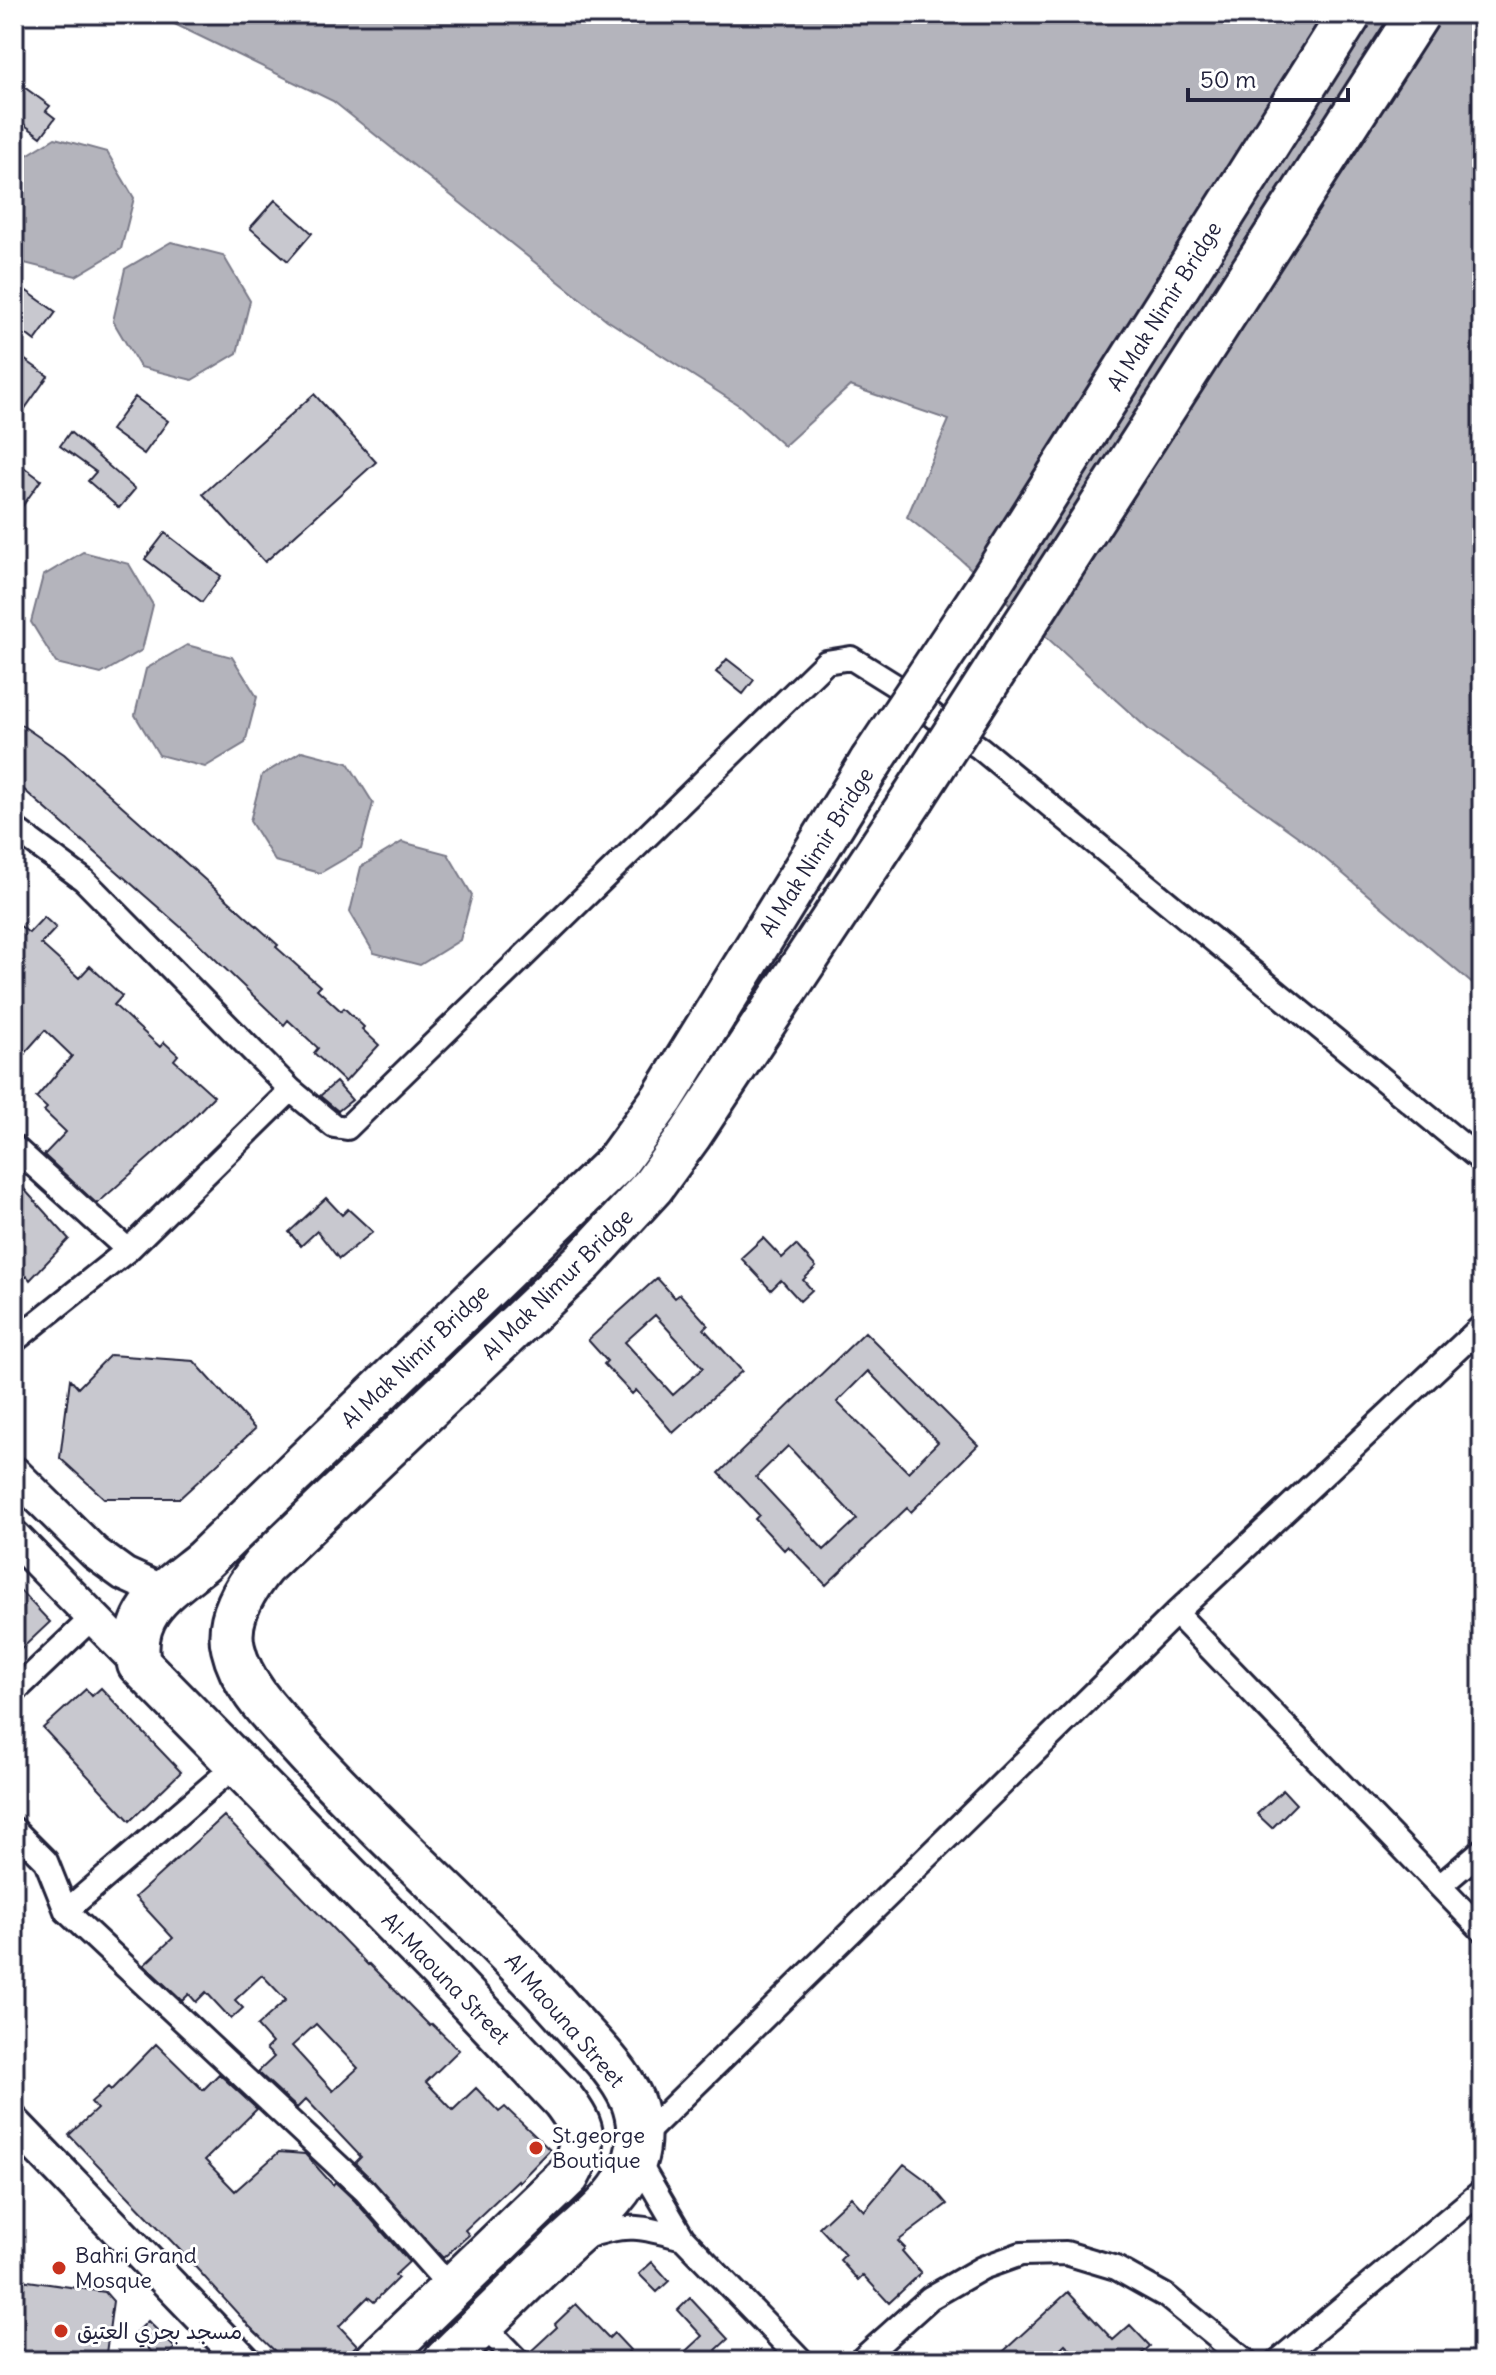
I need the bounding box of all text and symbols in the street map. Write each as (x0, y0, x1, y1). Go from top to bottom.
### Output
scale bar (1188, 52, 1348, 102)
text: 50 m (1200, 64, 1256, 94)
street label: Al Mak Nimir Bridge (1101, 216, 1227, 396)
street label: Al Mak Nimir Bridge (753, 762, 879, 942)
street label: Al Mak Nimur Bridge (475, 1202, 639, 1366)
street label: Al Mak Nimir Bridge (335, 1278, 495, 1434)
street label: Al-Maouna Street (376, 1906, 516, 2050)
street label: Al Maouna Street (499, 1947, 631, 2093)
place label: St.george Boutique (552, 2121, 645, 2174)
marker: St.george Boutique (527, 2139, 545, 2157)
place label: Bahri Grand Mosque (75, 2241, 197, 2294)
marker: Bahri Grand Mosque (50, 2259, 68, 2277)
place label: مسجد بحري العتيق (77, 2317, 242, 2348)
marker: مسجد بحري العتيق (52, 2322, 70, 2340)

